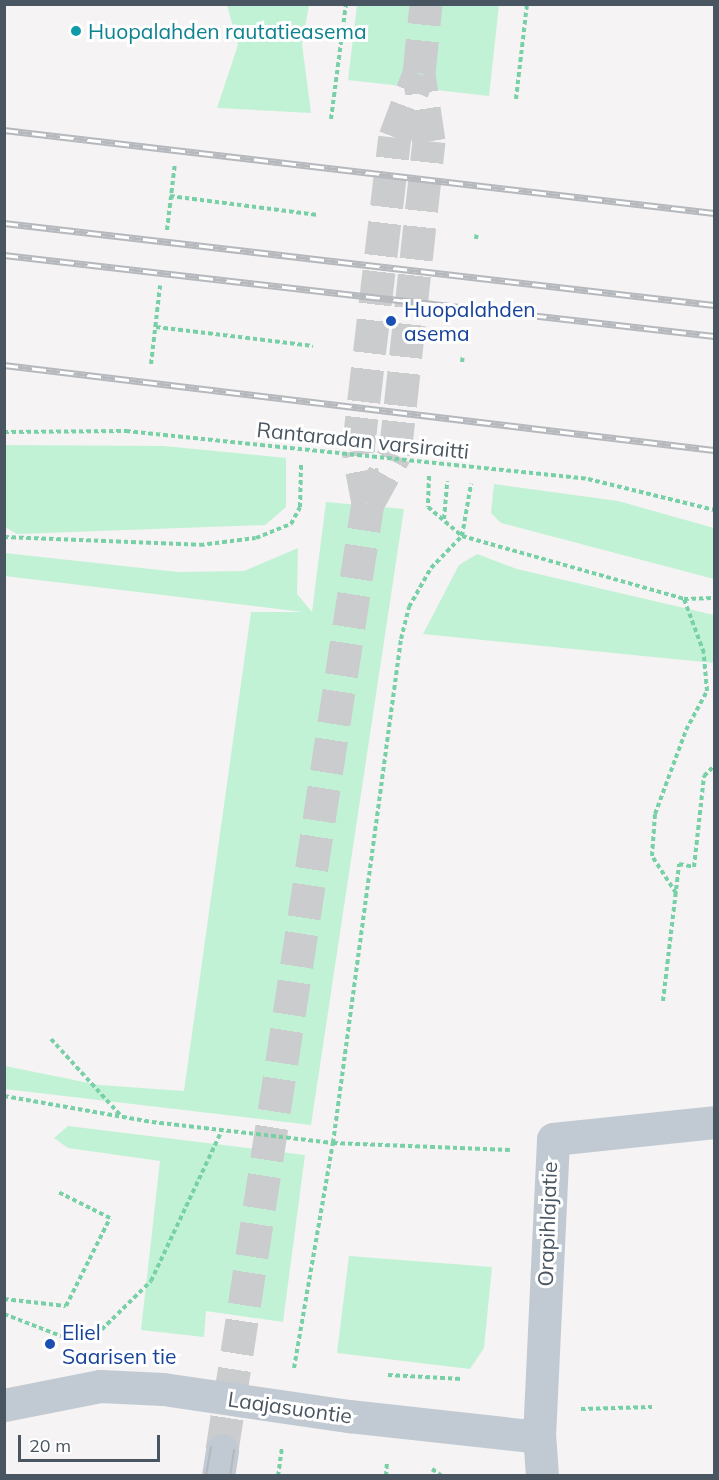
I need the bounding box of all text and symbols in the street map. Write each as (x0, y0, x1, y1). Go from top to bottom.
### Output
place label: Huopalahden rautatieasema (88, 18, 367, 44)
marker: Huopalahden rautatieasema (69, 24, 83, 38)
place label: Huopalahden asema (404, 296, 536, 346)
marker: Huopalahden asema (382, 312, 400, 330)
street label: Rantaradan varsiraitti (256, 416, 470, 464)
street label: Orapihlajatie (532, 1161, 562, 1287)
place label: Eliel Saarisen tie (62, 1319, 176, 1369)
marker: Eliel Saarisen tie (43, 1337, 57, 1351)
street label: Laajasuontie (226, 1386, 354, 1428)
scale bar (21, 1423, 164, 1461)
text: 20 m (29, 1434, 71, 1457)

